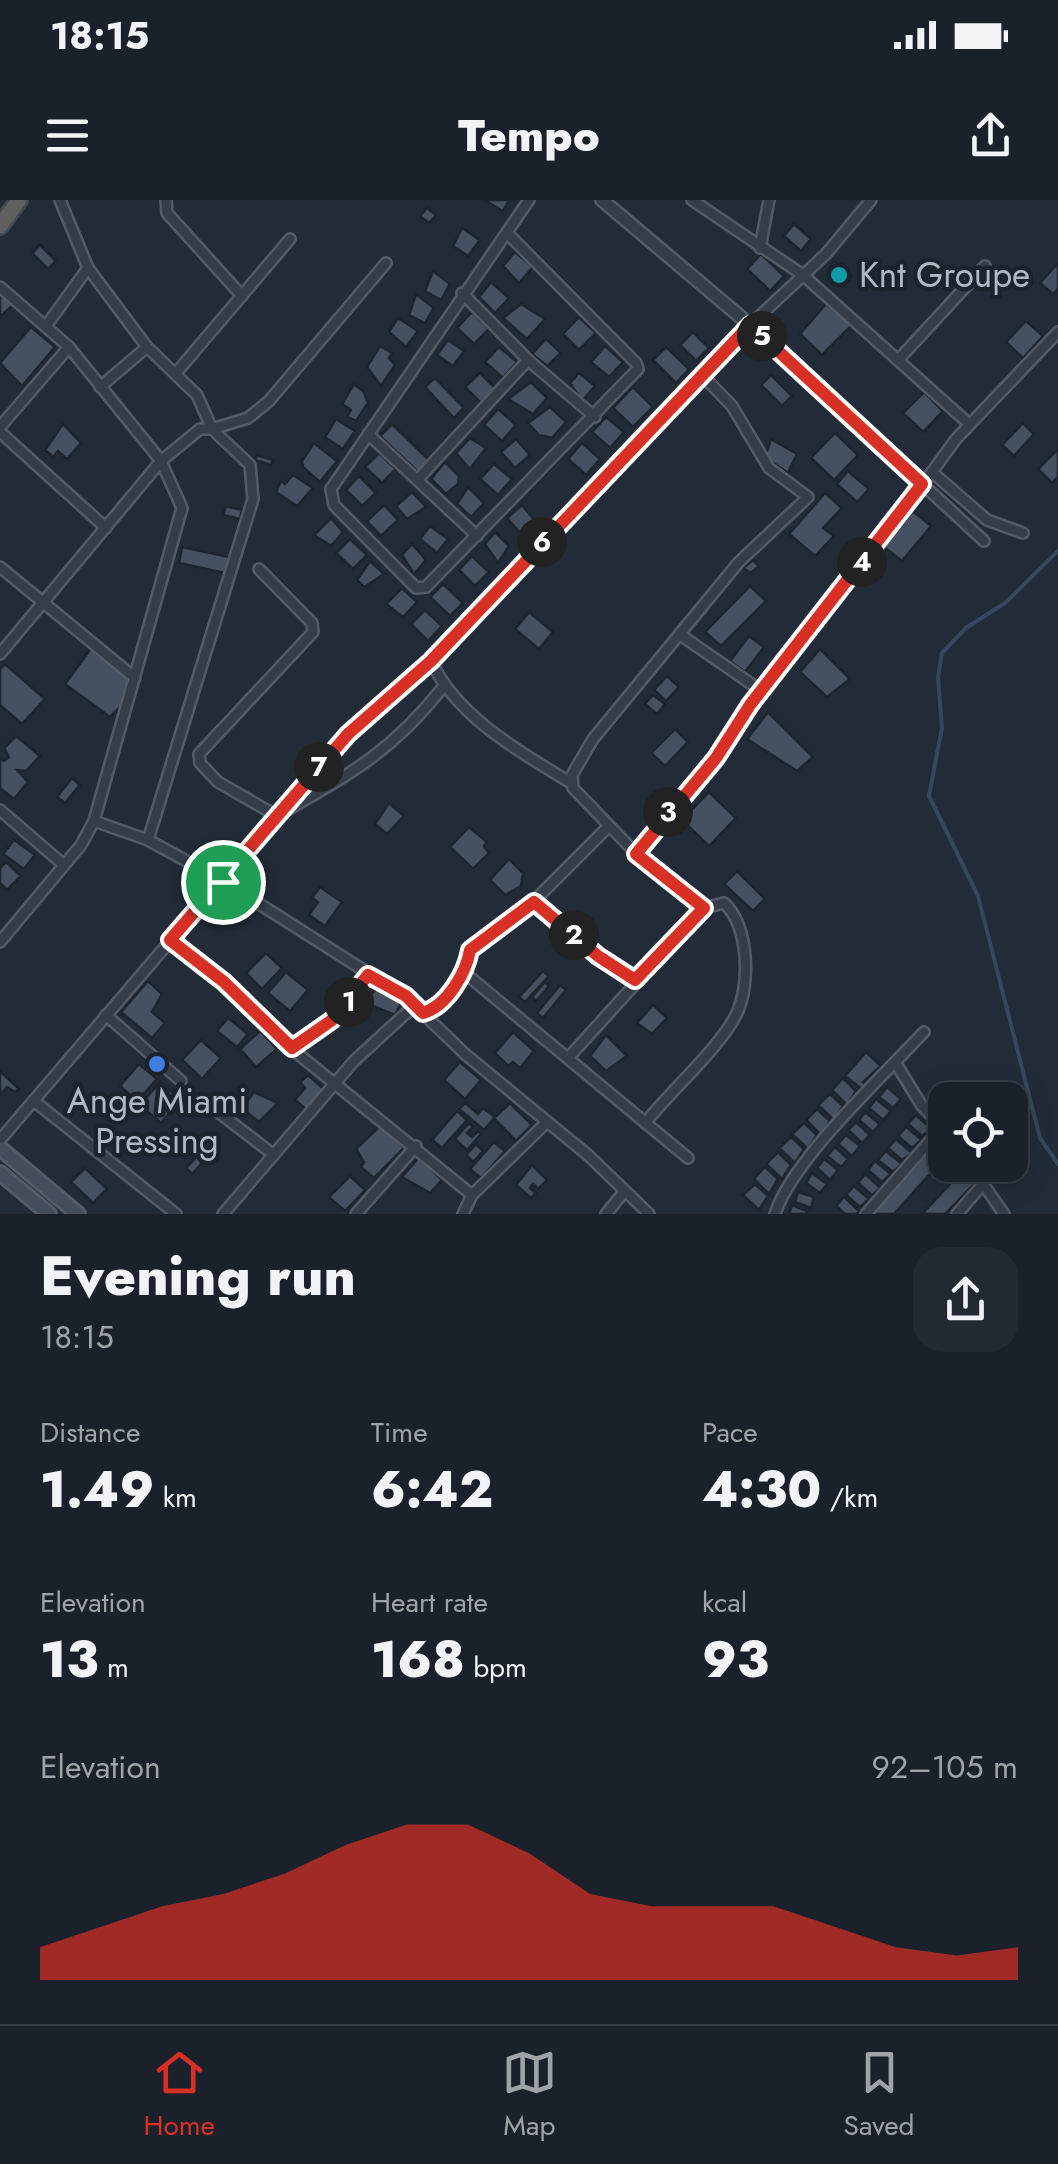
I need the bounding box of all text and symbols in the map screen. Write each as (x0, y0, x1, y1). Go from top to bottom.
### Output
text: 18:15 (50, 8, 149, 63)
text: Tempo (458, 103, 600, 168)
icon: menu (40, 108, 95, 163)
icon: share (963, 108, 1018, 163)
place label: Knt Groupe (859, 250, 1030, 300)
marker: Knt Groupe (828, 264, 850, 286)
pin: 5 (737, 311, 787, 361)
text: 5 (753, 315, 771, 356)
pin: 6 (517, 517, 567, 567)
text: 6 (533, 521, 551, 562)
pin: 4 (837, 537, 887, 587)
text: 4 (852, 541, 872, 582)
pin: 7 (294, 742, 344, 792)
text: 7 (311, 746, 327, 787)
pin: 3 (643, 787, 693, 837)
text: 3 (659, 791, 677, 832)
pin (181, 840, 266, 925)
icon: arrive (196, 855, 251, 910)
pin: 2 (549, 910, 599, 960)
text: 2 (565, 914, 583, 955)
pin: 1 (324, 977, 374, 1027)
text: 1 (342, 981, 356, 1022)
marker: Ange Miami Pressing (146, 1053, 168, 1075)
place label: Ange Miami Pressing (67, 1076, 247, 1166)
map controls (928, 1082, 1028, 1182)
button: locate (928, 1082, 1028, 1182)
text: Evening run (40, 1236, 356, 1316)
button: share (913, 1247, 1018, 1352)
text: 18:15 (40, 1314, 114, 1360)
text: Distance (40, 1412, 140, 1453)
text: Time (371, 1412, 428, 1453)
text: Pace (702, 1412, 758, 1453)
text: 1.49 (40, 1453, 154, 1526)
text: 6:42 (371, 1453, 493, 1526)
text: 4:30 (702, 1453, 821, 1526)
text: km (154, 1477, 197, 1518)
text: /km (821, 1477, 878, 1518)
text: Elevation (40, 1582, 146, 1623)
text: Heart rate (371, 1582, 488, 1623)
text: kcal (702, 1582, 747, 1623)
text: 13 (40, 1623, 99, 1696)
text: 168 (371, 1623, 465, 1696)
text: 93 (702, 1623, 769, 1696)
text: m (99, 1647, 129, 1688)
text: bpm (465, 1647, 527, 1688)
text: Elevation (40, 1744, 161, 1790)
text: 92–105 m (871, 1744, 1018, 1790)
tab: Home (143, 2045, 215, 2146)
tab: Map (502, 2045, 557, 2146)
tab: Saved (844, 2045, 915, 2146)

